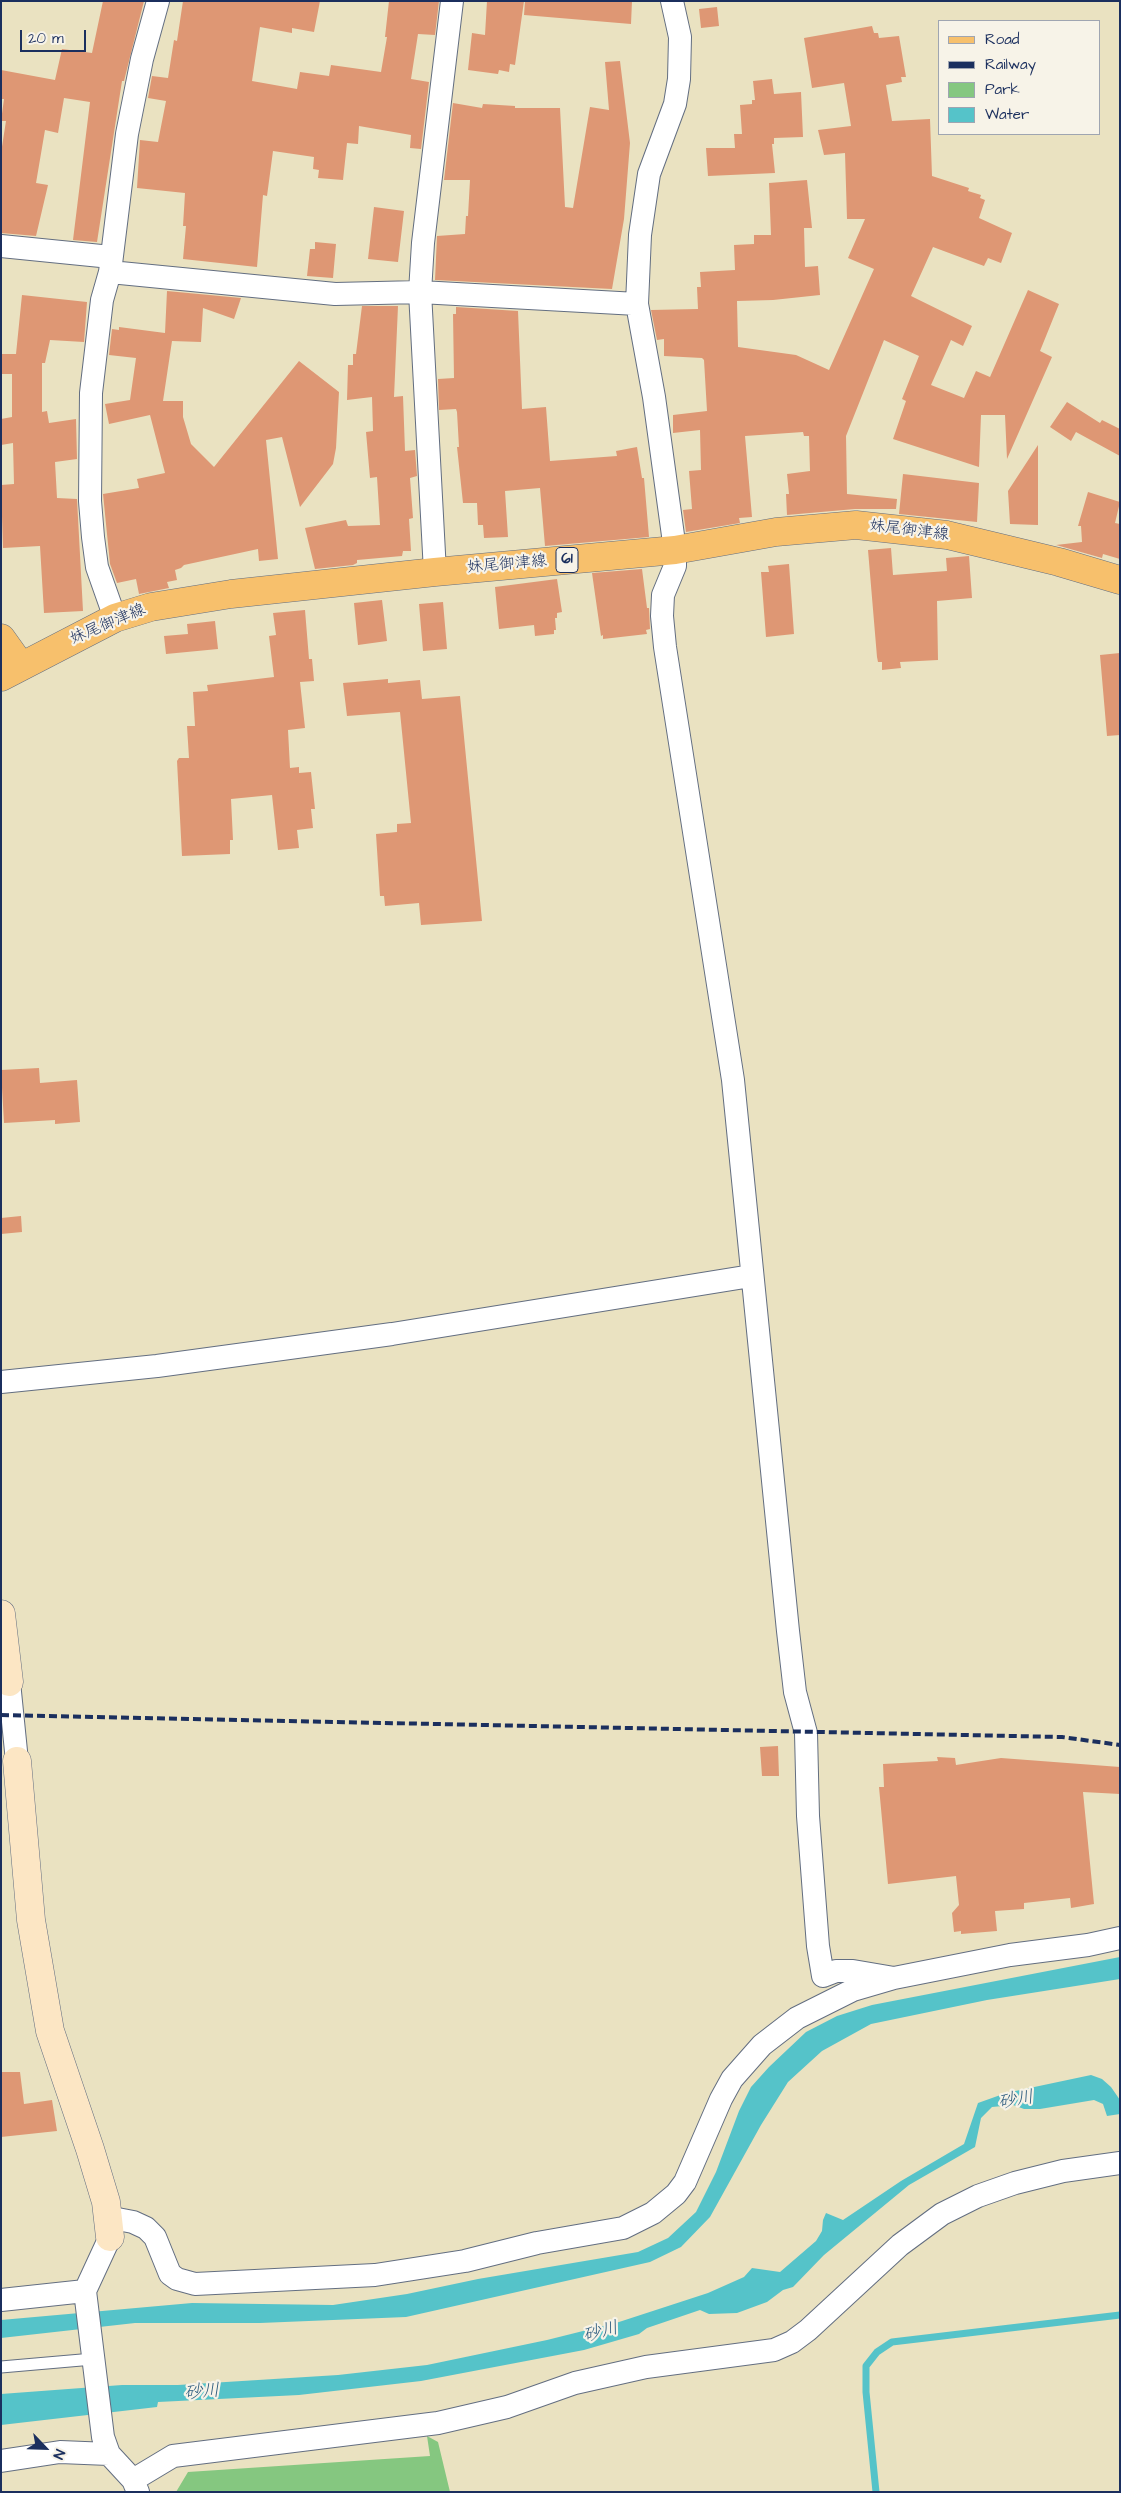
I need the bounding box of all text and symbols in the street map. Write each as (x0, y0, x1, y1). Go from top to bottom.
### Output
scale bar (22, 20, 89, 52)
legend (938, 20, 1101, 135)
text: 20 m (28, 28, 64, 49)
text: Road (985, 29, 1019, 50)
text: Railway (985, 54, 1036, 75)
text: Park (985, 79, 1020, 100)
text: Water (985, 104, 1029, 125)
street label: 妹尾御津線 (868, 517, 950, 545)
road number: 61 (556, 548, 578, 572)
street label: 妹尾御津線 (466, 552, 548, 578)
street label: 妹尾御津線 (67, 601, 149, 649)
water label: 砂川 (996, 2087, 1036, 2115)
water label: 砂川 (581, 2318, 621, 2348)
water label: 砂川 (183, 2381, 221, 2405)
north arrow (20, 2423, 70, 2473)
text: N (48, 2446, 70, 2462)

